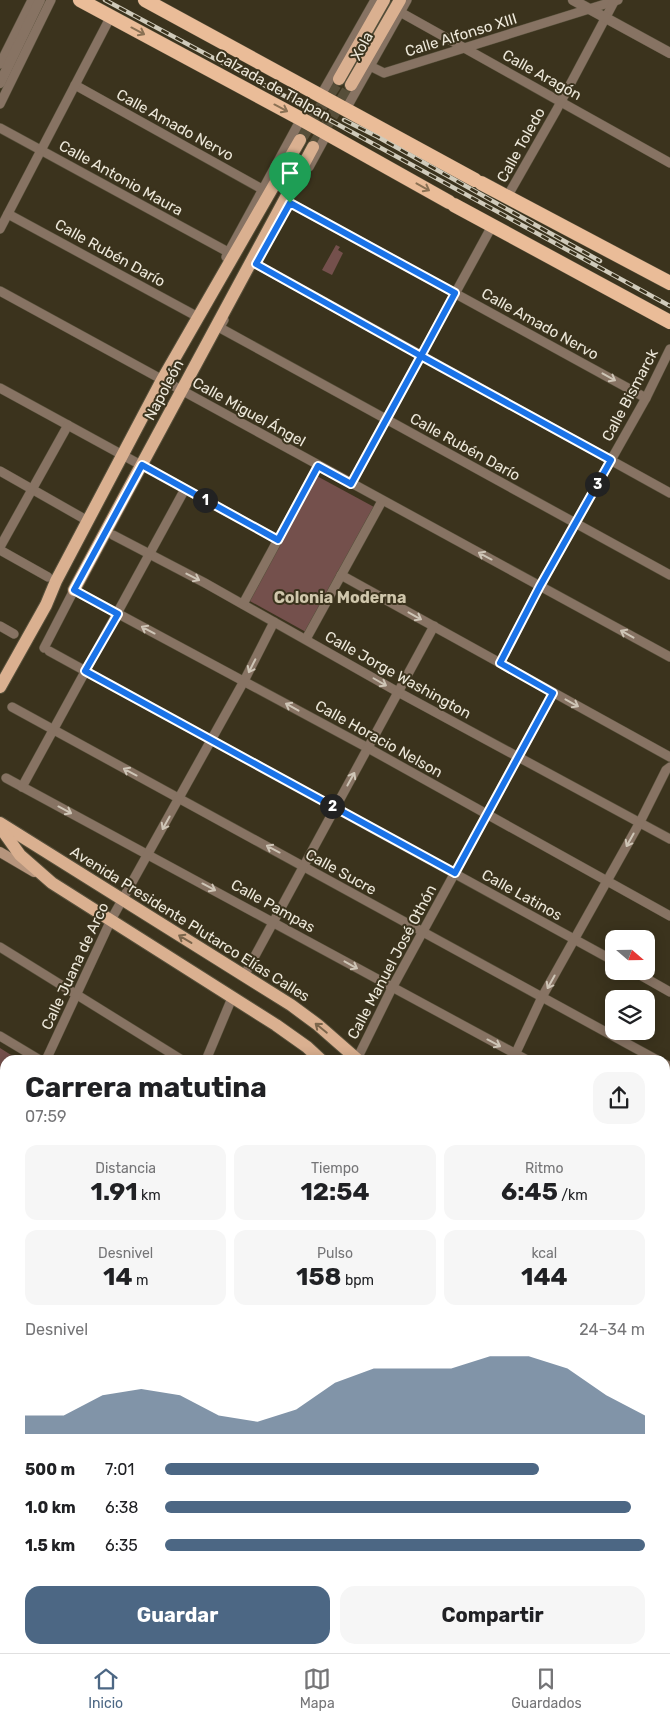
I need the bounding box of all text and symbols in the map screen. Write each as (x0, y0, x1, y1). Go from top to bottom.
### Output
street label: Calle Alfonso XIII (403, 9, 519, 61)
one-way arrow (130, 27, 145, 36)
street label: Xola (347, 29, 377, 63)
street label: Calle Aragón (499, 46, 585, 104)
street label: Calzada de Tlalpan (212, 47, 334, 125)
street label: Calle Amado Nervo (113, 85, 237, 165)
one-way arrow (273, 104, 288, 113)
street label: Calle Toledo (493, 104, 549, 186)
street label: Calle Antonio Maura (56, 136, 186, 220)
pin (269, 152, 311, 203)
icon: arrive (276, 159, 304, 187)
one-way arrow (415, 183, 430, 193)
street label: Calle Rubén Darío (52, 215, 168, 291)
street label: Calle Amado Nervo (478, 284, 602, 364)
street label: Calle Bismarck (598, 345, 662, 444)
street label: Napoleón (141, 357, 187, 423)
street label: Calle Miguel Ángel (189, 373, 309, 451)
one-way arrow (601, 373, 615, 383)
street label: Calle Rubén Darío (407, 409, 523, 485)
pin: 3 (584, 472, 610, 496)
text: 3 (593, 476, 602, 493)
pin: 1 (192, 488, 218, 512)
text: 1 (202, 492, 209, 509)
one-way arrow (477, 551, 492, 561)
one-way arrow (185, 573, 200, 582)
district label: Colonia Moderna (274, 588, 406, 607)
one-way arrow (407, 611, 421, 621)
one-way arrow (141, 625, 156, 635)
street label: Calle Jorge Washington (322, 627, 474, 723)
one-way arrow (621, 628, 635, 638)
one-way arrow (247, 658, 257, 673)
one-way arrow (373, 677, 387, 687)
street label: Calle Horacio Nelson (312, 697, 446, 781)
one-way arrow (564, 699, 579, 708)
one-way arrow (284, 702, 299, 712)
one-way arrow (123, 767, 138, 776)
one-way arrow (347, 772, 356, 787)
pin: 2 (320, 794, 344, 818)
text: 2 (328, 798, 337, 815)
one-way arrow (58, 805, 73, 815)
one-way arrow (160, 816, 170, 830)
one-way arrow (625, 832, 635, 847)
street label: Avenida Presidente Plutarco Elías Calles (67, 842, 313, 1006)
one-way arrow (266, 844, 281, 854)
street label: Calle Sucre (302, 845, 380, 899)
street label: Calle Latinos (479, 866, 566, 925)
street label: Calle Pampas (228, 875, 319, 937)
one-way arrow (201, 882, 216, 892)
street label: Calle Manuel José Othón (344, 882, 440, 1042)
street label: Calle Juana de Arco (38, 899, 112, 1033)
north arrow (605, 930, 655, 980)
map controls (605, 930, 655, 1040)
one-way arrow (178, 934, 192, 945)
one-way arrow (343, 961, 358, 970)
one-way arrow (546, 974, 556, 989)
button: layers (605, 990, 655, 1040)
one-way arrow (315, 1022, 328, 1033)
one-way arrow (486, 1038, 501, 1048)
text: Carrera matutina (25, 1071, 267, 1104)
button: share (593, 1072, 645, 1124)
text: 07:59 (25, 1107, 66, 1126)
text: Distancia (95, 1160, 156, 1177)
text: Tiempo (311, 1160, 359, 1177)
text: Ritmo (525, 1160, 564, 1177)
text: 1.91 (91, 1177, 138, 1206)
text: 12:54 (300, 1177, 370, 1206)
text: 6:45 (501, 1177, 558, 1206)
text: km (138, 1187, 161, 1204)
text: /km (558, 1187, 588, 1204)
text: Desnivel (98, 1245, 153, 1262)
text: Pulso (317, 1245, 353, 1262)
text: kcal (531, 1245, 557, 1262)
text: 14 (103, 1262, 132, 1291)
text: 158 (296, 1262, 341, 1291)
text: 144 (521, 1262, 568, 1291)
text: m (132, 1272, 148, 1289)
text: bpm (341, 1272, 374, 1289)
text: Desnivel (25, 1320, 88, 1339)
text: 24–34 m (579, 1320, 645, 1339)
text: 500 m (25, 1460, 75, 1479)
text: 7:01 (105, 1460, 134, 1479)
text: 1.0 km (25, 1498, 76, 1517)
text: 6:38 (105, 1498, 139, 1517)
text: 1.5 km (25, 1536, 75, 1555)
text: 6:35 (105, 1536, 138, 1555)
button: Guardar (25, 1586, 330, 1644)
button: Compartir (340, 1586, 645, 1644)
tab: Inicio (88, 1665, 123, 1712)
tab: Mapa (300, 1665, 335, 1712)
tab: Guardados (511, 1665, 582, 1712)

